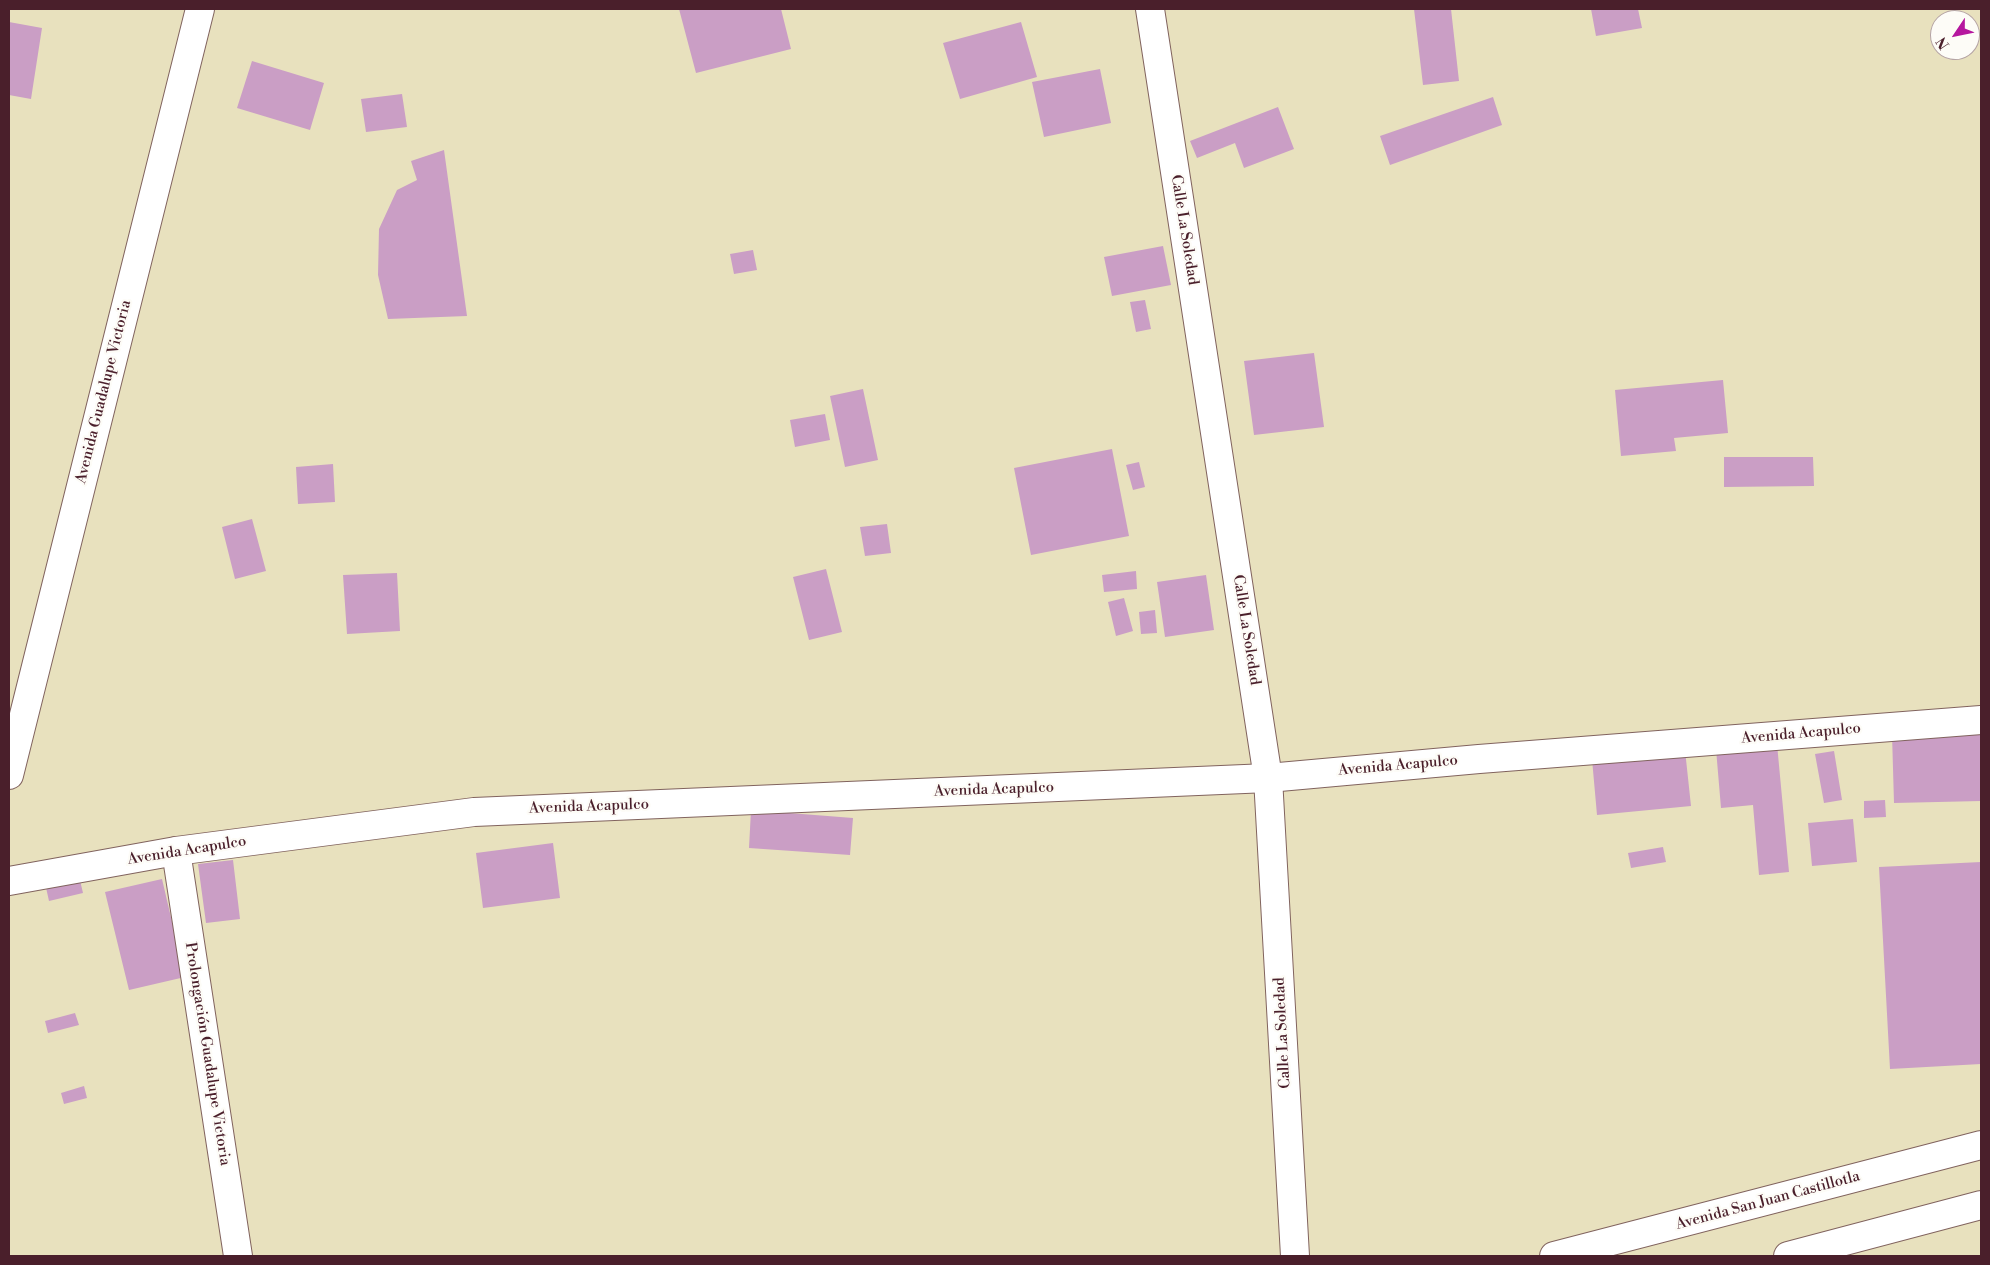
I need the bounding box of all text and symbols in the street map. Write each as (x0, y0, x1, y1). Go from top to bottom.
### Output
north arrow (1930, 10, 1980, 60)
text: N (1933, 33, 1954, 52)
street label: Calle La Soledad (1166, 173, 1202, 287)
street label: Avenida Guadalupe Victoria (72, 298, 136, 486)
street label: Calle La Soledad (1228, 573, 1264, 687)
street label: Avenida Acapulco (1740, 720, 1862, 748)
street label: Avenida Acapulco (1337, 752, 1459, 780)
street label: Avenida Acapulco (934, 779, 1054, 801)
street label: Avenida Acapulco (529, 796, 649, 818)
street label: Avenida Acapulco (126, 833, 248, 869)
street label: Prolongación Guadalupe Victoria (180, 941, 234, 1167)
street label: Calle La Soledad (1271, 977, 1295, 1089)
street label: Avenida San Juan Castillotla (1674, 1168, 1862, 1234)

